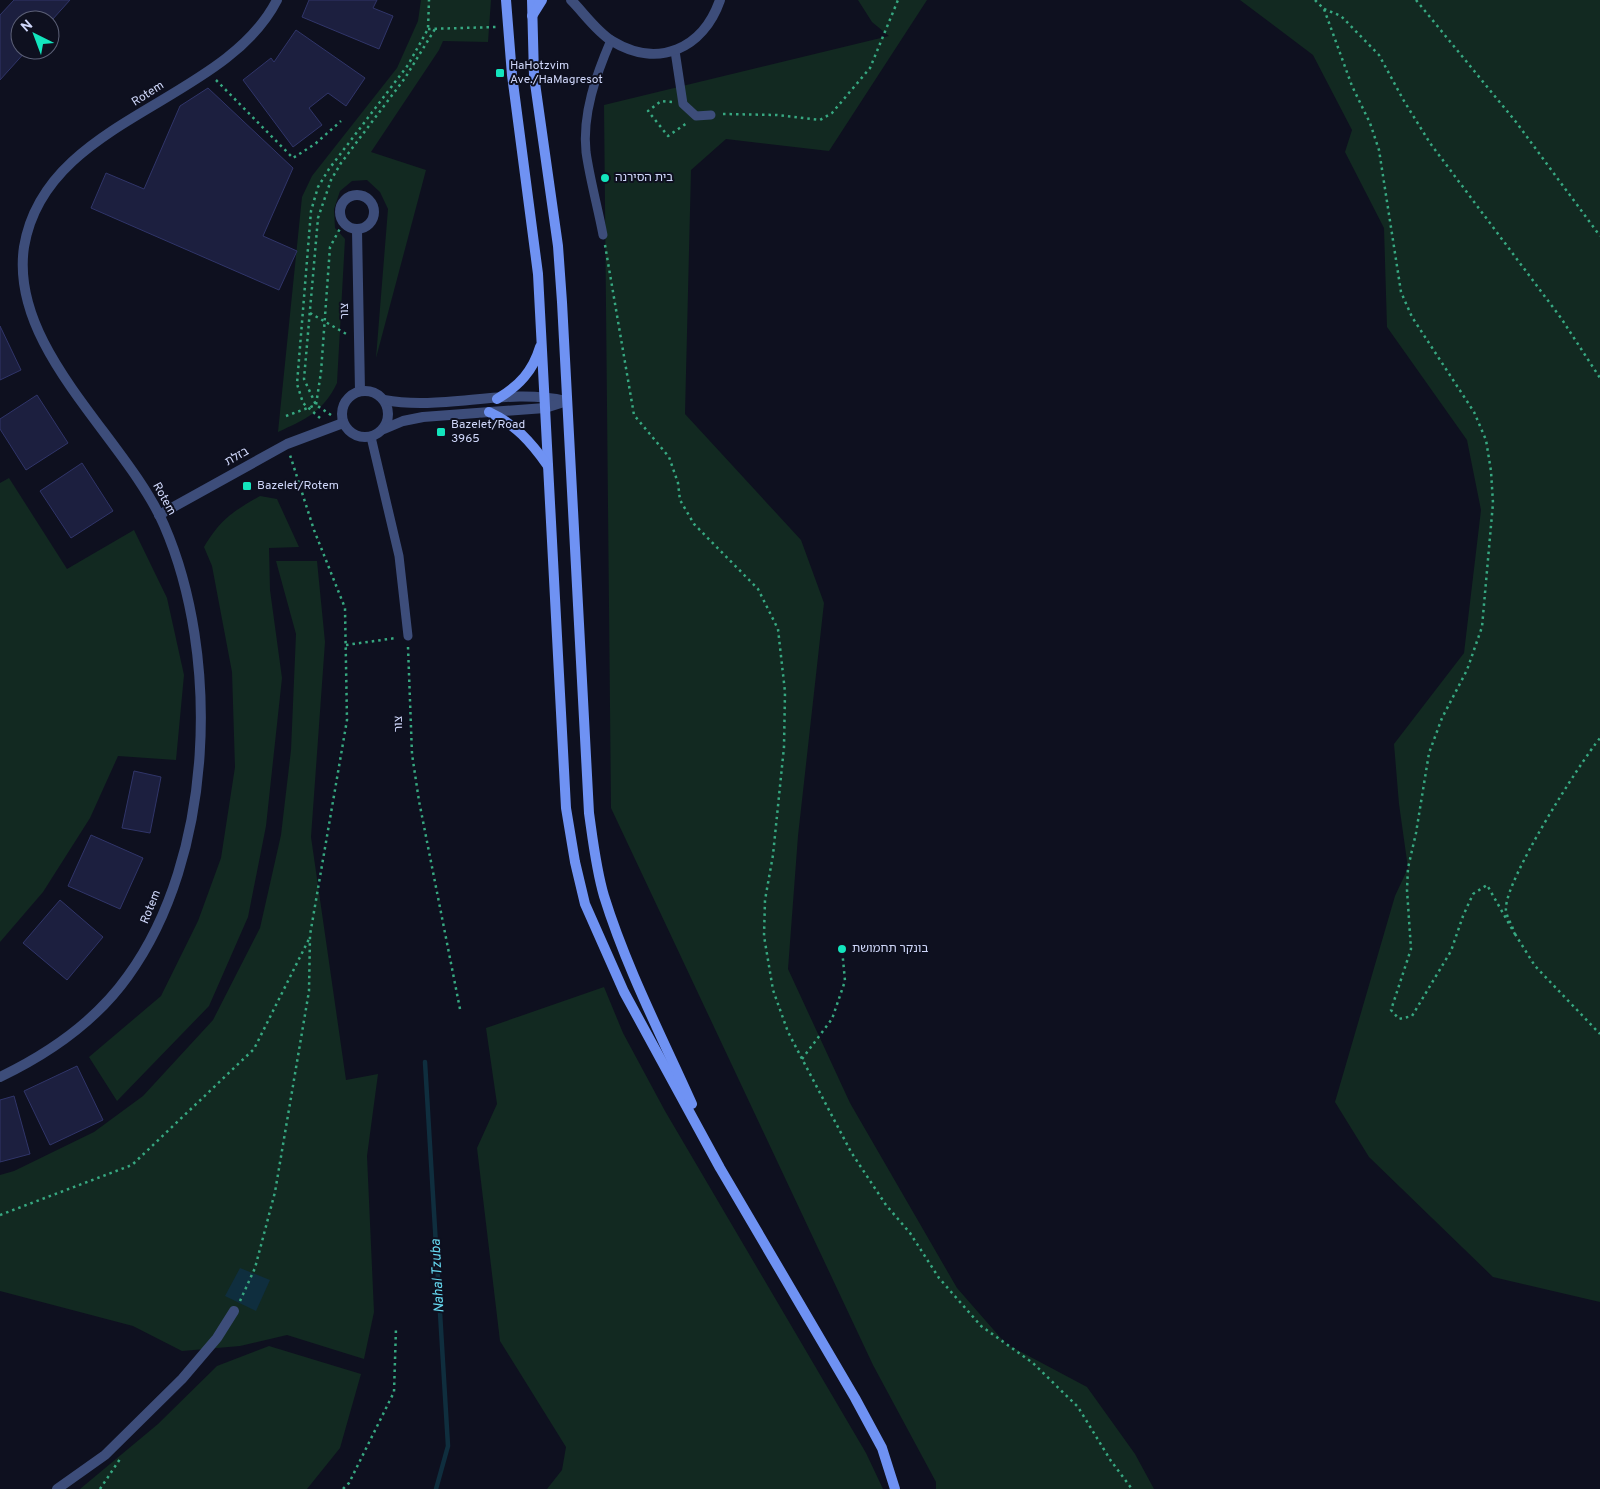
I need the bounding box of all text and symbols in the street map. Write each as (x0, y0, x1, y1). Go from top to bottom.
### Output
north arrow (10, 10, 60, 60)
text: N (18, 17, 37, 36)
place label: HaHotzvim Ave./HaMagresot (510, 58, 603, 88)
marker: HaHotzvim Ave./HaMagresot (494, 67, 506, 79)
street label: Rotem (129, 78, 167, 110)
place label: בית הסירנה (615, 170, 673, 186)
marker: בית הסירנה (599, 172, 611, 184)
street label: צור (337, 302, 353, 319)
place label: Bazelet/Road 3965 (451, 417, 525, 447)
marker: Bazelet/Road 3965 (435, 426, 447, 438)
street label: בזלת (222, 444, 252, 470)
place label: Bazelet/Rotem (257, 478, 339, 494)
street label: Rotem (148, 480, 180, 518)
marker: Bazelet/Rotem (241, 480, 253, 492)
street label: צור (391, 715, 407, 732)
street label: Rotem (137, 888, 165, 926)
place label: בונקר תחמושת (852, 941, 928, 957)
marker: בונקר תחמושת (836, 943, 848, 955)
water label: Nahal Tzuba (428, 1238, 448, 1313)

